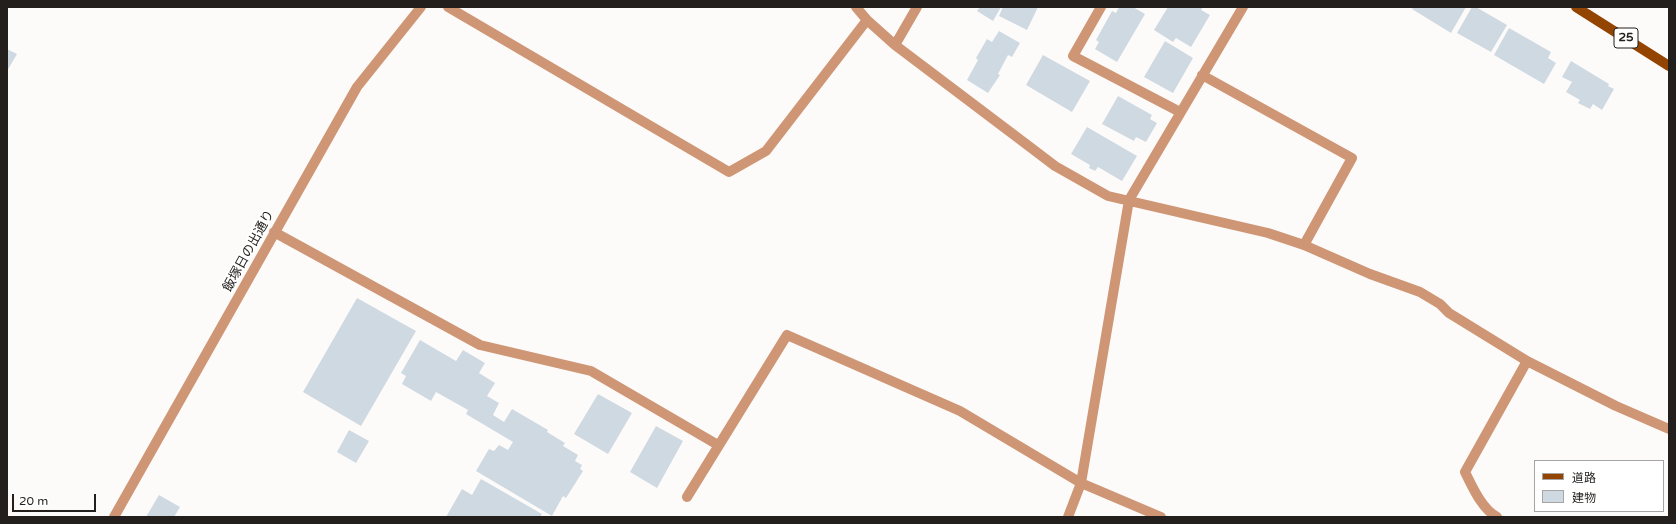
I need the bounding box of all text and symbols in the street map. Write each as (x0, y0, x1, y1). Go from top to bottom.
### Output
road number: 25 (1614, 28, 1638, 48)
street label: 飯塚日の出通り (220, 207, 278, 295)
legend (1534, 460, 1664, 512)
text: 道路 (1572, 471, 1596, 485)
scale bar (14, 486, 98, 512)
text: 建物 (1572, 491, 1596, 505)
text: 20 m (19, 494, 48, 508)

